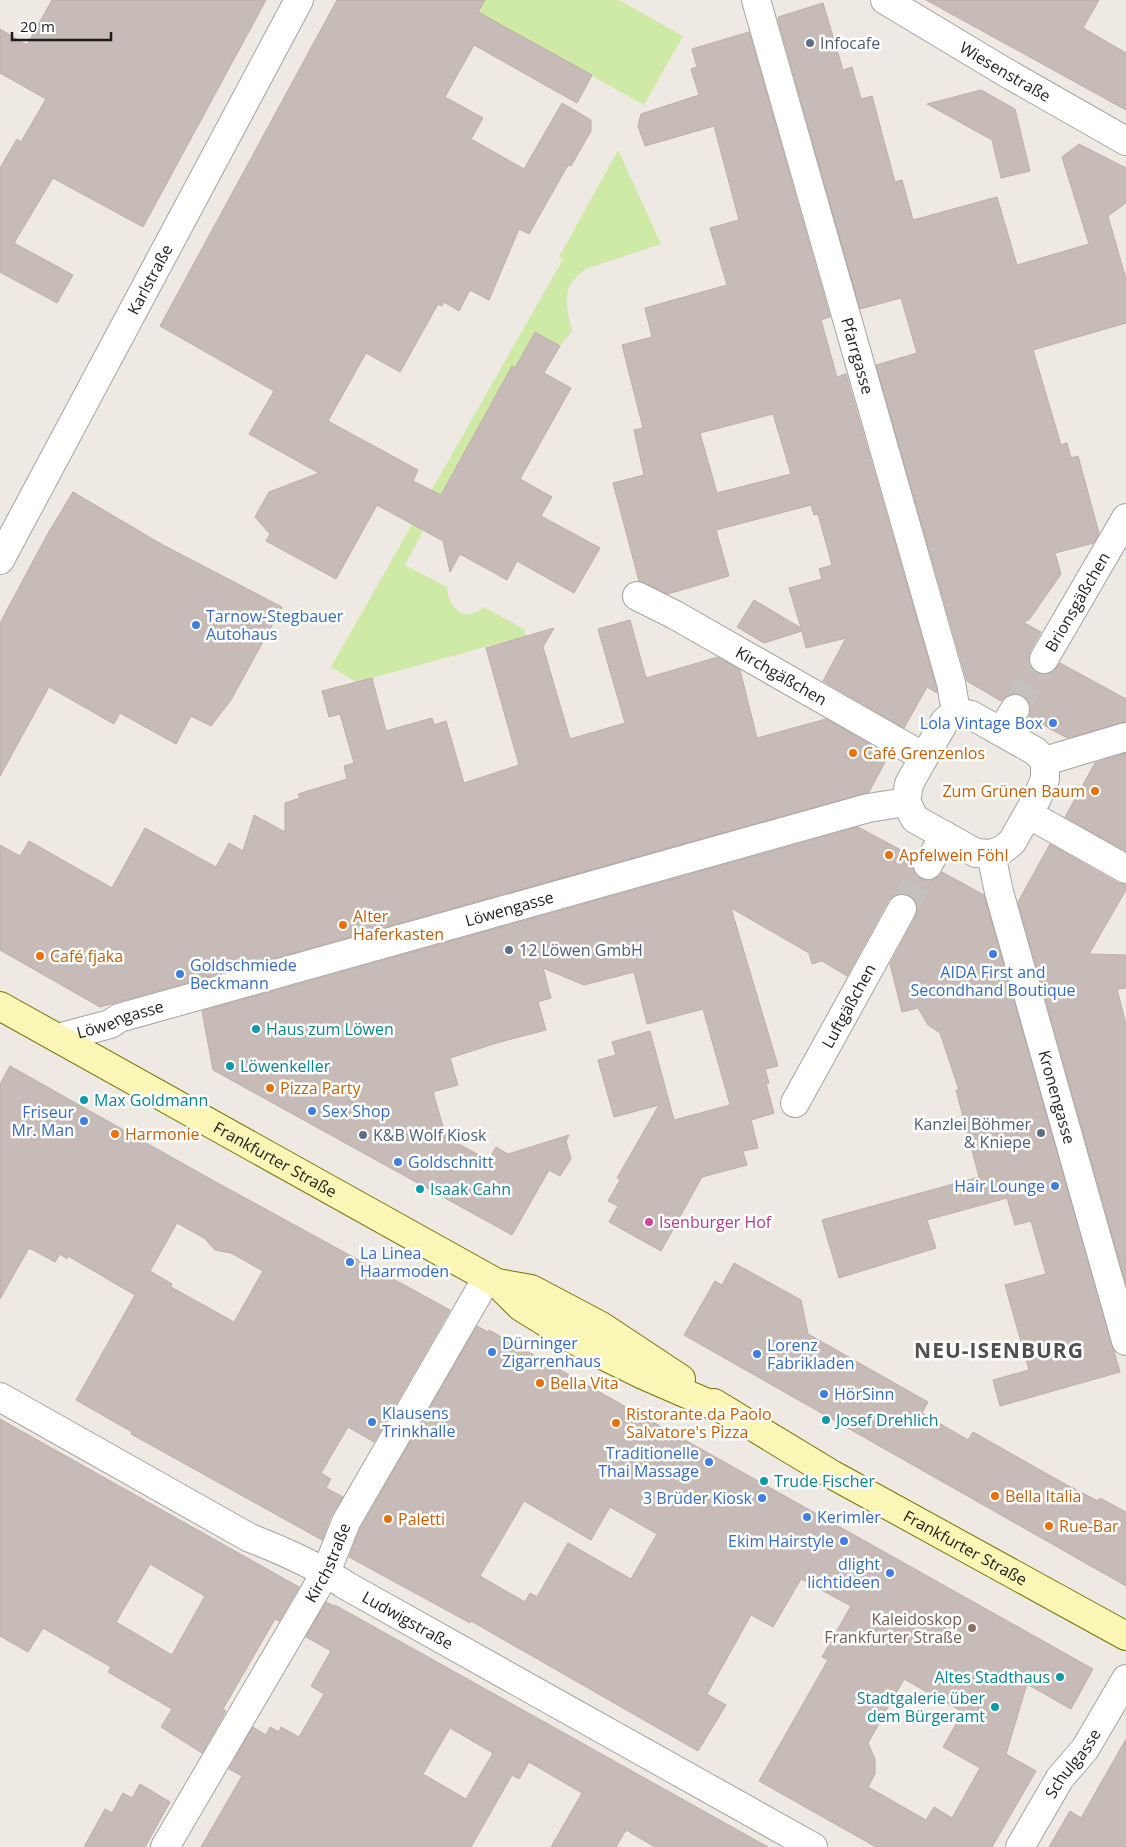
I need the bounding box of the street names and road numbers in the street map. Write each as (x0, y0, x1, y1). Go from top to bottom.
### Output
street label: Wiesenstraße (956, 36, 1055, 107)
street label: Karlstraße (122, 240, 178, 319)
street label: Pfarrgasse (836, 315, 879, 397)
street label: Brionsgäßchen (1040, 548, 1115, 656)
street label: Kirchgäßchen (732, 641, 831, 710)
street label: Löwengasse (463, 886, 556, 931)
street label: Luftgäßchen (816, 960, 881, 1052)
street label: Löwengasse (74, 995, 166, 1044)
street label: Kronengasse (1033, 1048, 1081, 1147)
street label: Frankfurter Straße (210, 1116, 341, 1203)
street label: Frankfurter Straße (900, 1505, 1031, 1591)
street label: Kirchstraße (300, 1519, 356, 1606)
street label: Ludwigstraße (358, 1586, 457, 1654)
street label: Schulgasse (1040, 1725, 1106, 1802)

